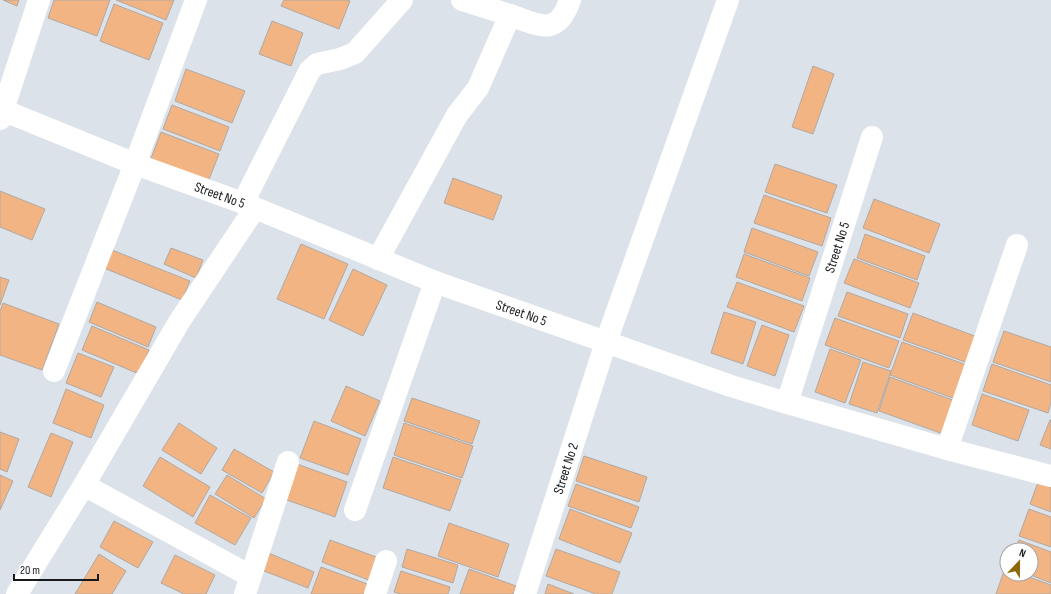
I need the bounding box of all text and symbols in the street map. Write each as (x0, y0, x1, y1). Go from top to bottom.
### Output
street label: Street No 5 (192, 178, 248, 212)
street label: Street No 5 (821, 219, 853, 275)
street label: Street No 5 (494, 296, 549, 330)
street label: Street No 2 (550, 441, 582, 496)
north arrow (999, 542, 1039, 582)
text: N (1017, 546, 1028, 560)
scale bar (14, 556, 98, 582)
text: 20 m (20, 563, 40, 578)

